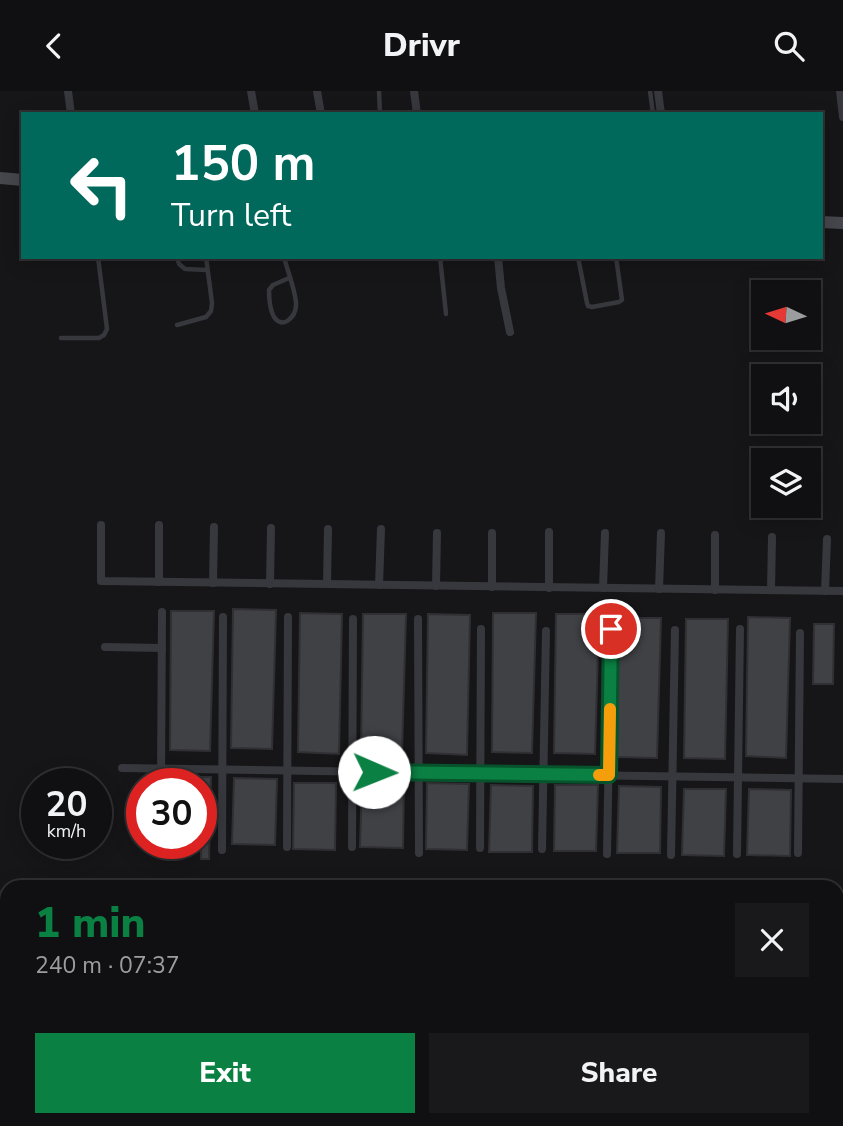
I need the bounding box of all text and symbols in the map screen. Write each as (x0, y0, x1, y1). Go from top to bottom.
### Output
text: Drivr (383, 24, 460, 67)
icon: back (35, 27, 73, 65)
icon: search (770, 27, 808, 65)
text: 150 m (171, 130, 315, 197)
icon: left (56, 140, 147, 231)
text: Turn left (171, 194, 291, 237)
north arrow (751, 280, 821, 350)
map controls (751, 280, 821, 518)
button: sound (751, 364, 821, 434)
button: layers (751, 448, 821, 518)
pin (581, 599, 641, 659)
icon: arrive (592, 610, 630, 648)
position arrow (337, 735, 411, 809)
speed limit sign: 30 (126, 768, 217, 859)
text: 20 (45, 781, 88, 828)
text: km/h (47, 819, 86, 843)
text: 1 min (35, 895, 145, 952)
button: close (735, 903, 809, 977)
text: 240 m · 07:37 (35, 950, 180, 981)
button: Exit (35, 1033, 415, 1113)
button: Share (429, 1033, 809, 1113)

